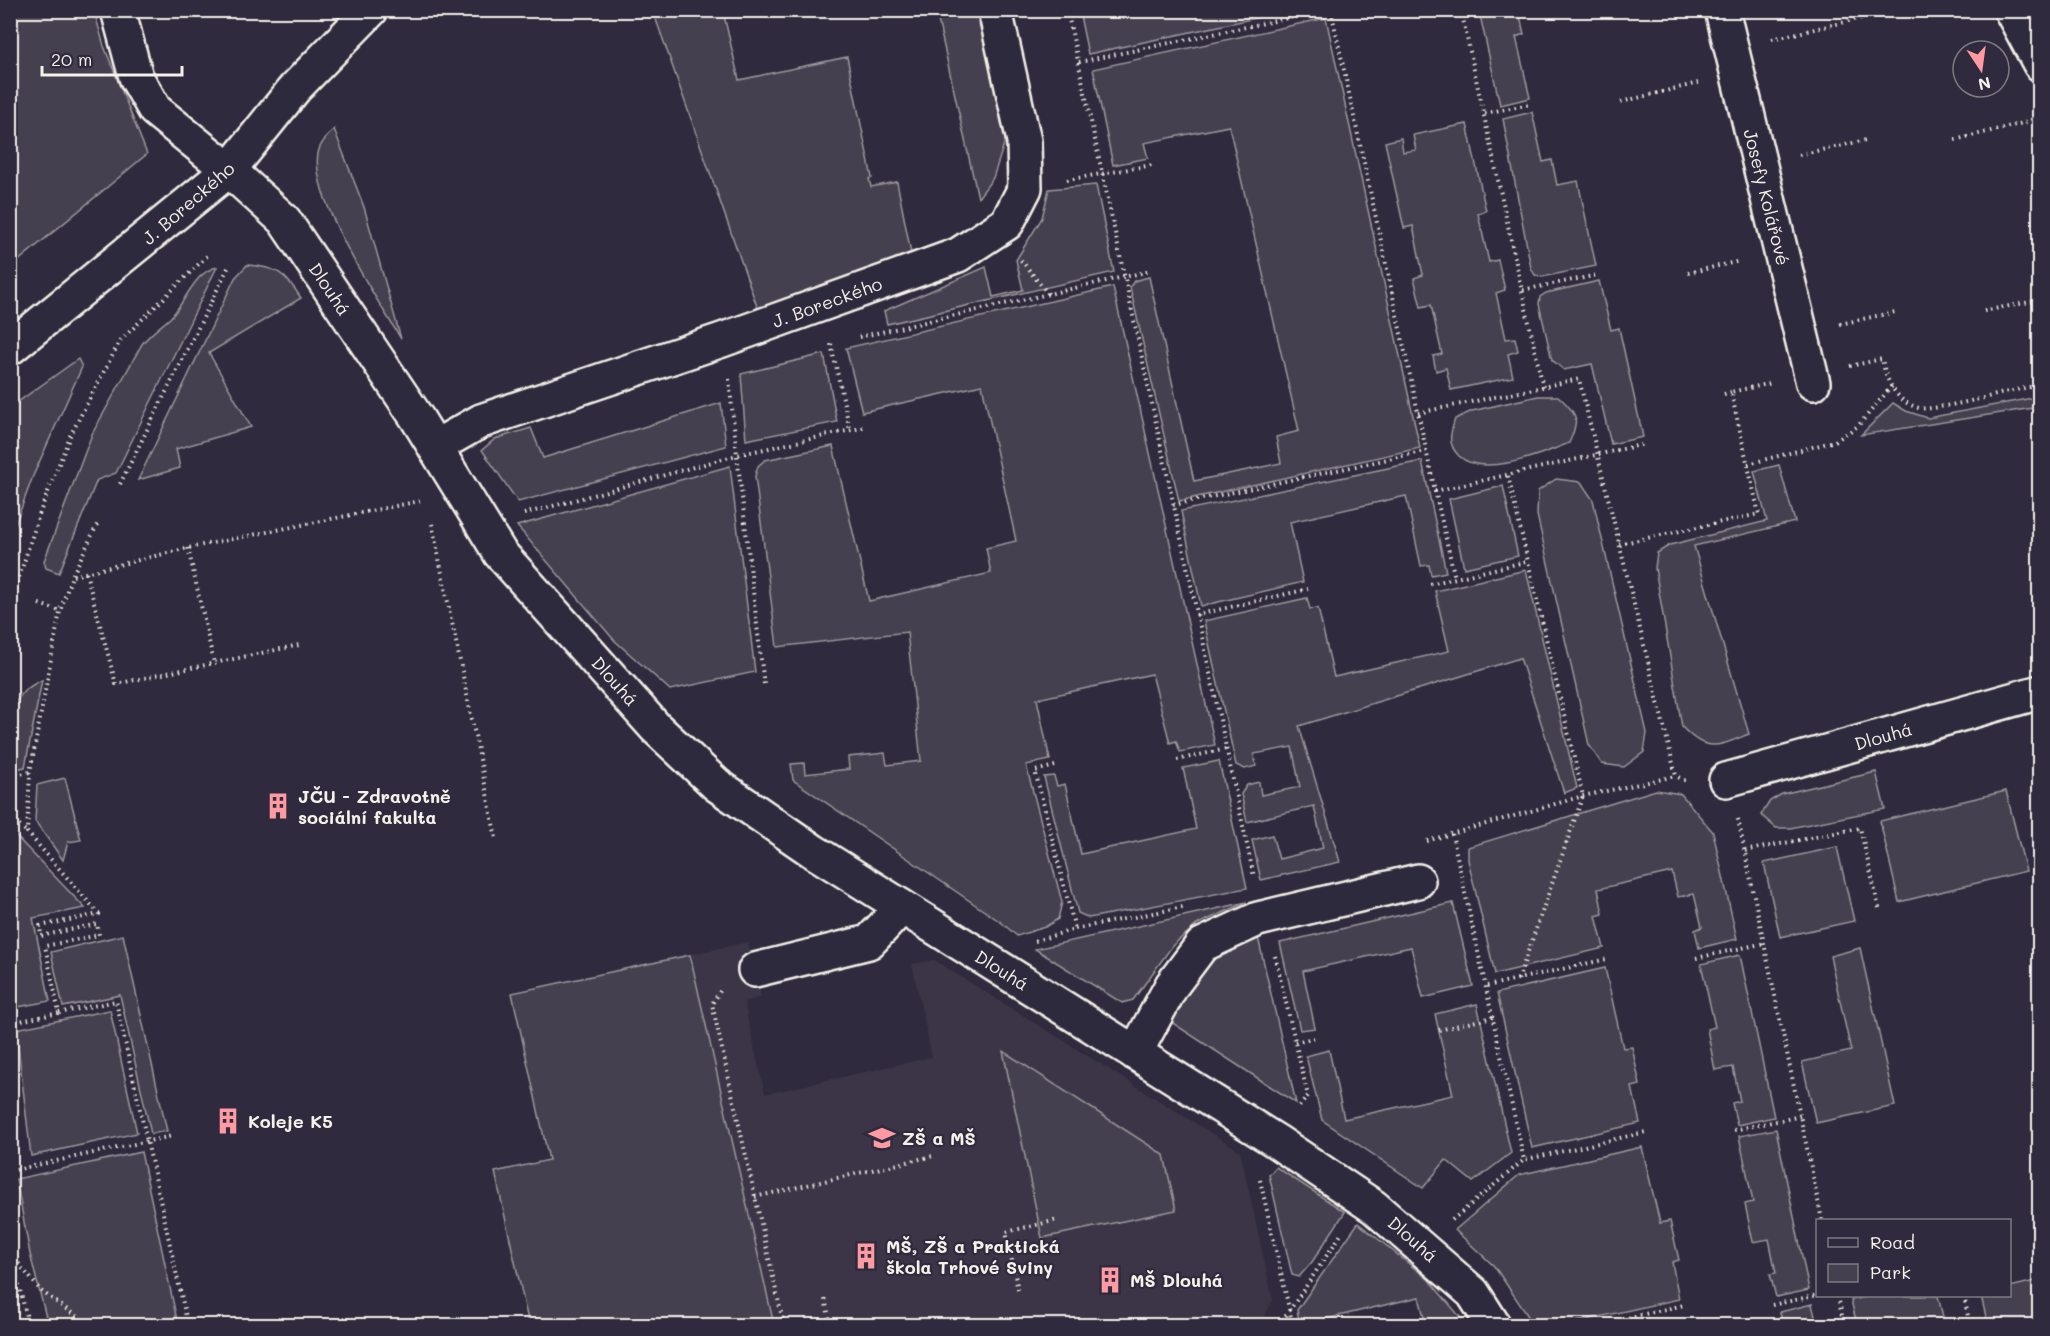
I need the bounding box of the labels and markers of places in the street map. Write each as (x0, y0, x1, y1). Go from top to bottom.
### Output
place label: JČU - Zdravotně sociální fakulta (298, 784, 451, 829)
building icon: JČU - Zdravotně sociální fakulta (263, 791, 293, 821)
building icon: Koleje K5 (213, 1106, 243, 1136)
place label: Koleje K5 (248, 1109, 333, 1133)
school or university icon: ZŠ a MŠ (867, 1123, 897, 1153)
place label: ZŠ a MŠ (902, 1126, 976, 1150)
place label: MŠ, ZŠ a Praktická škola Trhové Sviny (886, 1234, 1060, 1279)
building icon: MŠ, ZŠ a Praktická škola Trhové Sviny (851, 1241, 881, 1271)
building icon: MŠ Dlouhá (1095, 1265, 1125, 1295)
place label: MŠ Dlouhá (1130, 1268, 1223, 1292)

